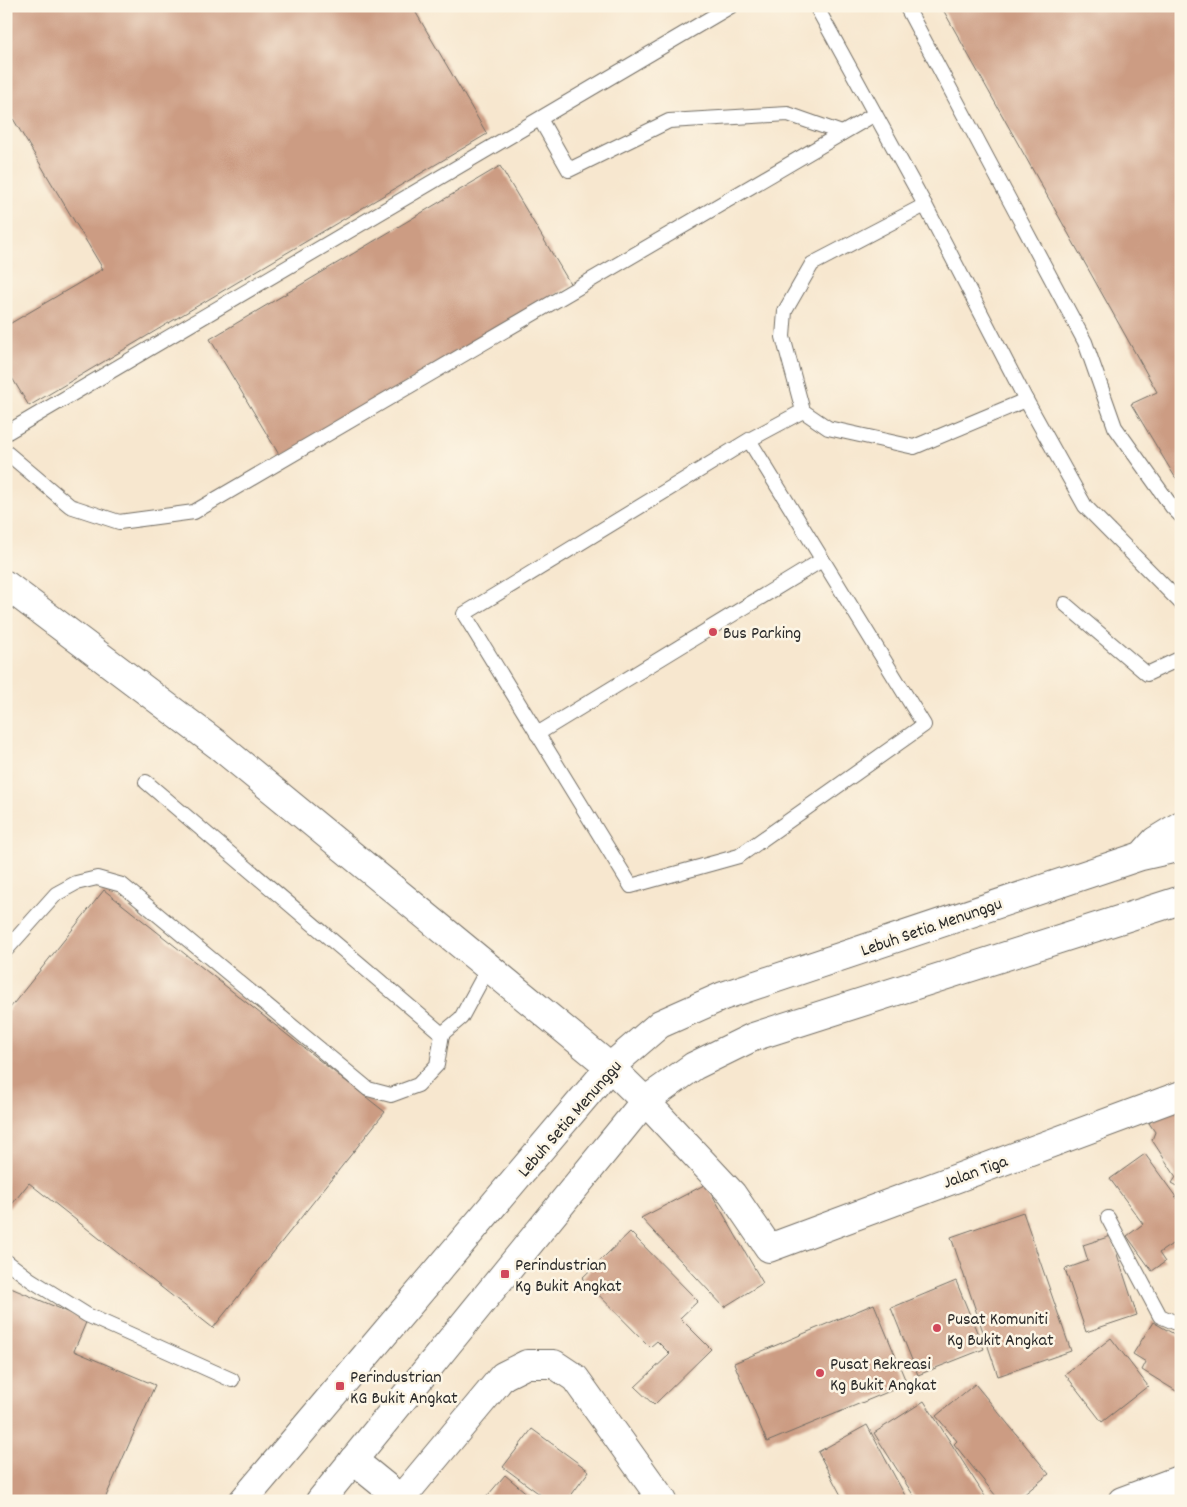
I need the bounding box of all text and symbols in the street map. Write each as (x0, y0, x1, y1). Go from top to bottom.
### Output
place label: Bus Parking (723, 622, 801, 647)
marker: Bus Parking (707, 626, 719, 638)
street label: Lebuh Setia Menunggu (858, 892, 1006, 964)
street label: Lebuh Setia Menunggu (513, 1056, 629, 1184)
street label: Jalan Tiga (940, 1150, 1012, 1197)
place label: Perindustrian Kg Bukit Angkat (515, 1254, 622, 1300)
marker: Perindustrian Kg Bukit Angkat (499, 1268, 511, 1280)
place label: Pusat Komuniti Kg Bukit Angkat (947, 1308, 1054, 1354)
marker: Pusat Komuniti Kg Bukit Angkat (931, 1322, 943, 1334)
place label: Pusat Rekreasi Kg Bukit Angkat (830, 1353, 937, 1399)
place label: Perindustrian KG Bukit Angkat (350, 1366, 458, 1412)
marker: Pusat Rekreasi Kg Bukit Angkat (814, 1367, 826, 1379)
marker: Perindustrian KG Bukit Angkat (334, 1380, 346, 1392)

